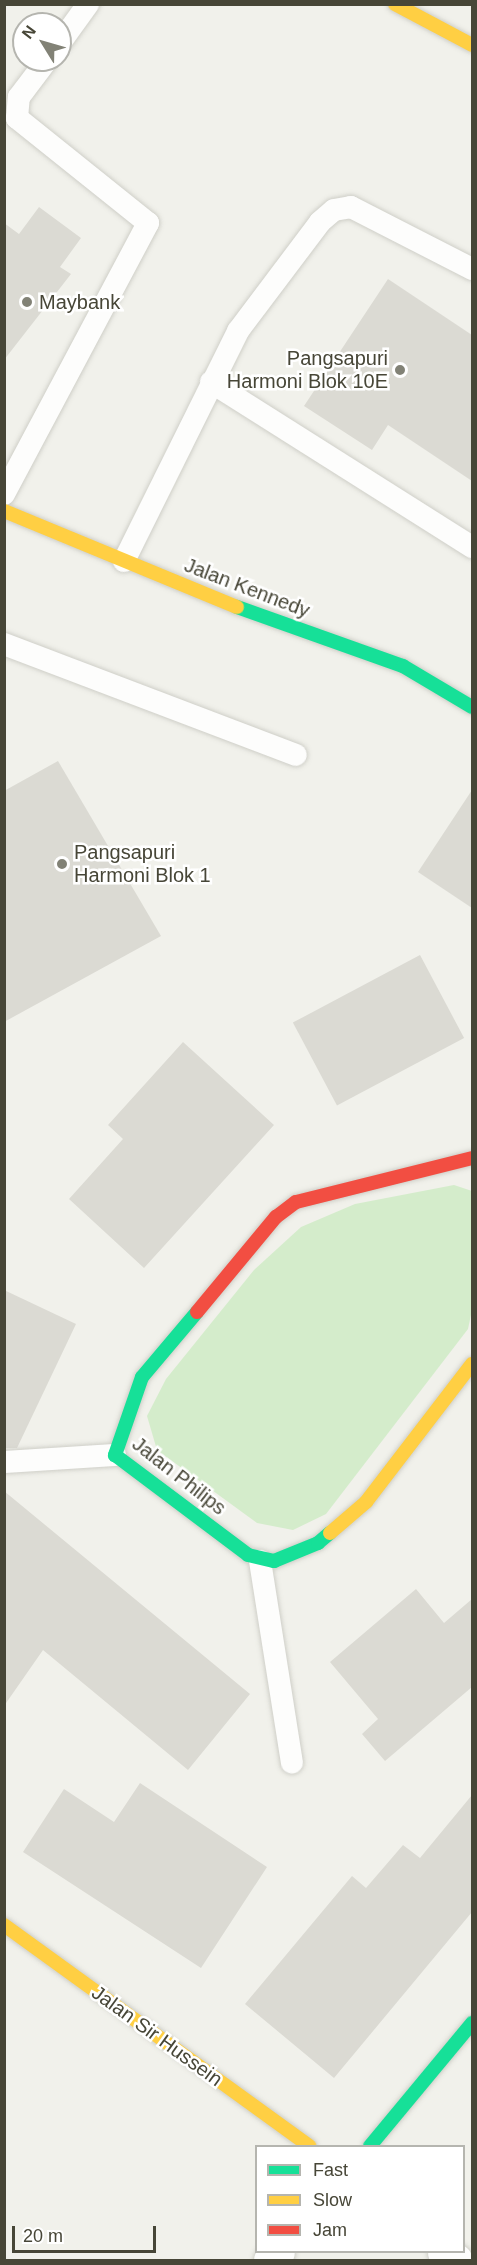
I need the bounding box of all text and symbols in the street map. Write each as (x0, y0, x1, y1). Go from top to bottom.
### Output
north arrow (12, 12, 72, 72)
text: N (19, 22, 39, 42)
place label: Maybank (39, 290, 120, 314)
marker: Maybank (20, 295, 34, 309)
place label: Pangsapuri Harmoni Blok 10E (227, 346, 388, 393)
marker: Pangsapuri Harmoni Blok 10E (393, 363, 407, 377)
street label: Jalan Kennedy (181, 553, 313, 623)
place label: Pangsapuri Harmoni Blok 1 (74, 840, 211, 887)
marker: Pangsapuri Harmoni Blok 1 (55, 857, 69, 871)
street label: Jalan Philips (127, 1432, 231, 1520)
street label: Jalan Sir Hussein (87, 1981, 227, 2091)
legend (255, 2145, 465, 2253)
text: Fast (313, 2160, 348, 2180)
text: Slow (313, 2190, 352, 2210)
scale bar (15, 2214, 159, 2252)
text: Jam (313, 2220, 347, 2240)
text: 20 m (23, 2226, 63, 2246)

